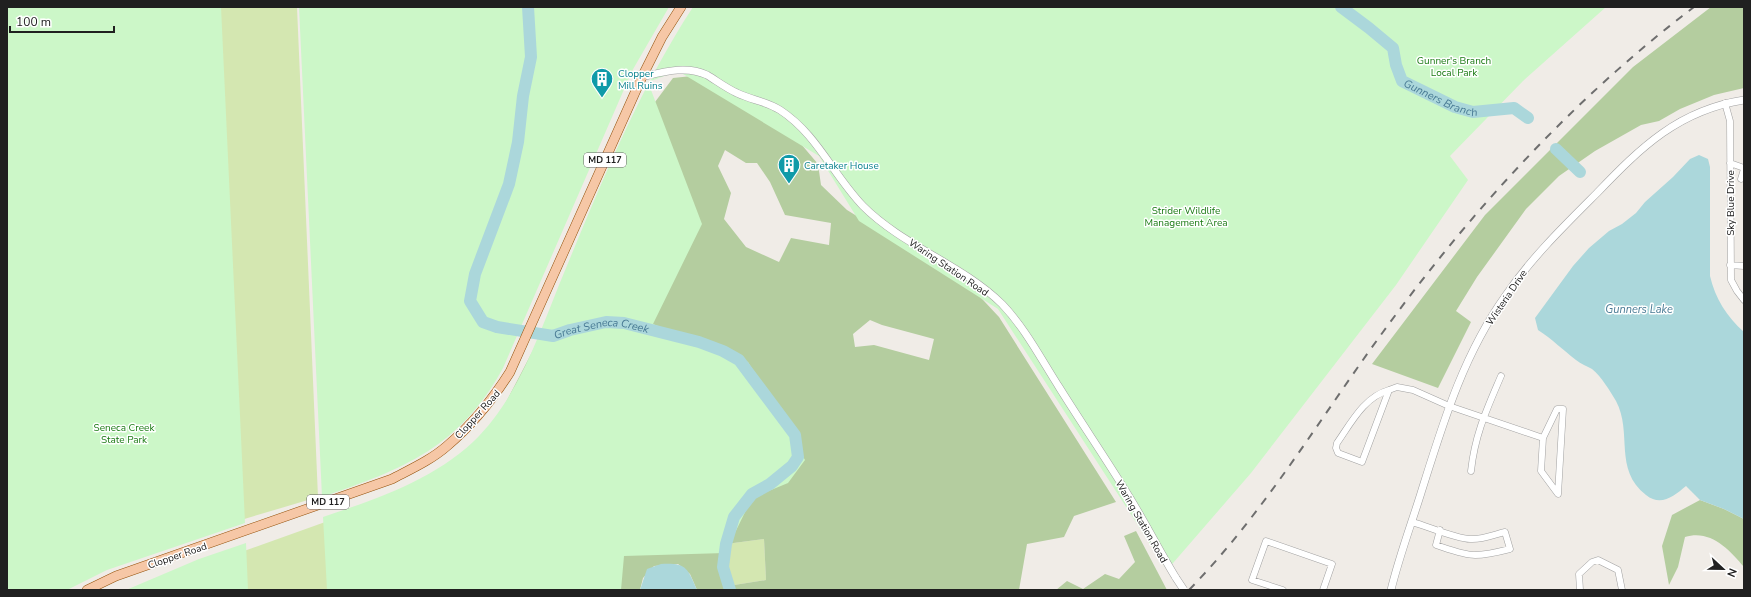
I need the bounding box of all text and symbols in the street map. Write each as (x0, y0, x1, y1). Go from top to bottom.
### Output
scale bar (10, 8, 114, 34)
text: 100 m (16, 14, 51, 30)
park label: Gunner's Branch Local Park (1417, 54, 1491, 80)
building icon: Clopper Mill Ruins (589, 66, 615, 99)
place label: Clopper Mill Ruins (618, 67, 663, 93)
water label: Gunners Branch (1401, 76, 1478, 120)
building icon: Caretaker House (776, 152, 802, 185)
road number: MD 117 (584, 153, 626, 167)
place label: Caretaker House (804, 159, 879, 173)
street label: Sky Blue Drive (1724, 170, 1738, 236)
park label: Strider Wildlife Management Area (1144, 204, 1228, 230)
street label: Waring Station Road (906, 236, 991, 300)
street label: Wisteria Drive (1483, 267, 1531, 328)
water label: Gunners Lake (1605, 302, 1673, 317)
water label: Great Seneca Creek (552, 315, 651, 343)
street label: Clopper Road (452, 387, 504, 442)
park label: Seneca Creek State Park (94, 421, 155, 447)
street label: Waring Station Road (1112, 477, 1171, 566)
road number: MD 117 (307, 495, 349, 509)
street label: Clopper Road (146, 539, 209, 573)
north arrow (1703, 549, 1743, 589)
text: N (1723, 566, 1740, 579)

